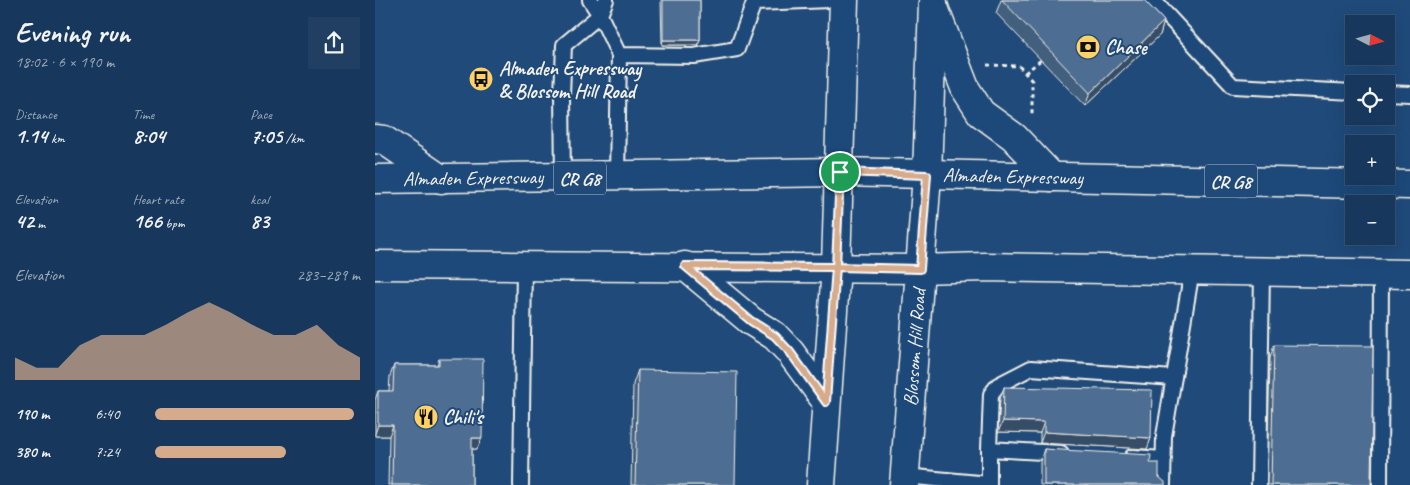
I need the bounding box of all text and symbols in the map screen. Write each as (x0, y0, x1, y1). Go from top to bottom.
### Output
text: Evening run (15, 15, 130, 50)
north arrow (1345, 15, 1395, 65)
map controls (1345, 15, 1395, 245)
button: share (308, 17, 360, 69)
bank icon: Chase (1075, 34, 1101, 60)
place label: Chase (1105, 35, 1148, 60)
text: 18:02 · 6 × 190 m (15, 52, 114, 72)
place label: Almaden Expressway & Blossom Hill Road (499, 56, 643, 104)
bus stop icon: Almaden Expressway & Blossom Hill Road (468, 66, 494, 92)
button: locate (1345, 75, 1395, 125)
text: Distance (15, 106, 57, 123)
text: Time (133, 106, 154, 123)
text: Pace (250, 106, 272, 123)
text: 1.14 (15, 123, 48, 149)
text: 8:04 (133, 123, 165, 149)
text: 7:05 (250, 123, 282, 149)
text: km (48, 130, 65, 147)
text: /km (282, 130, 304, 147)
button: + (1345, 135, 1395, 185)
pin (819, 151, 861, 193)
icon: arrive (826, 158, 854, 186)
road number: CR G8 (554, 162, 606, 194)
street label: Almaden Expressway (942, 162, 1084, 191)
street label: Almaden Expressway (403, 164, 544, 192)
road number: CR G8 (1205, 165, 1257, 198)
text: Elevation (15, 191, 58, 208)
text: Heart rate (133, 191, 184, 208)
text: kcal (250, 191, 269, 208)
button: − (1345, 195, 1395, 245)
text: 42 (15, 208, 34, 234)
text: 166 (133, 208, 162, 234)
text: 83 (250, 208, 269, 234)
text: m (34, 215, 45, 232)
text: bpm (162, 215, 185, 232)
text: Elevation (15, 265, 64, 285)
text: 283–289 m (297, 265, 360, 285)
street label: Blossom Hill Road (898, 285, 932, 407)
text: 190 m (15, 404, 49, 424)
text: 6:40 (95, 404, 120, 424)
restaurant icon: Chili's (413, 404, 439, 430)
place label: Chili's (443, 405, 485, 430)
text: 380 m (15, 442, 50, 462)
text: 7:24 (95, 442, 120, 462)

